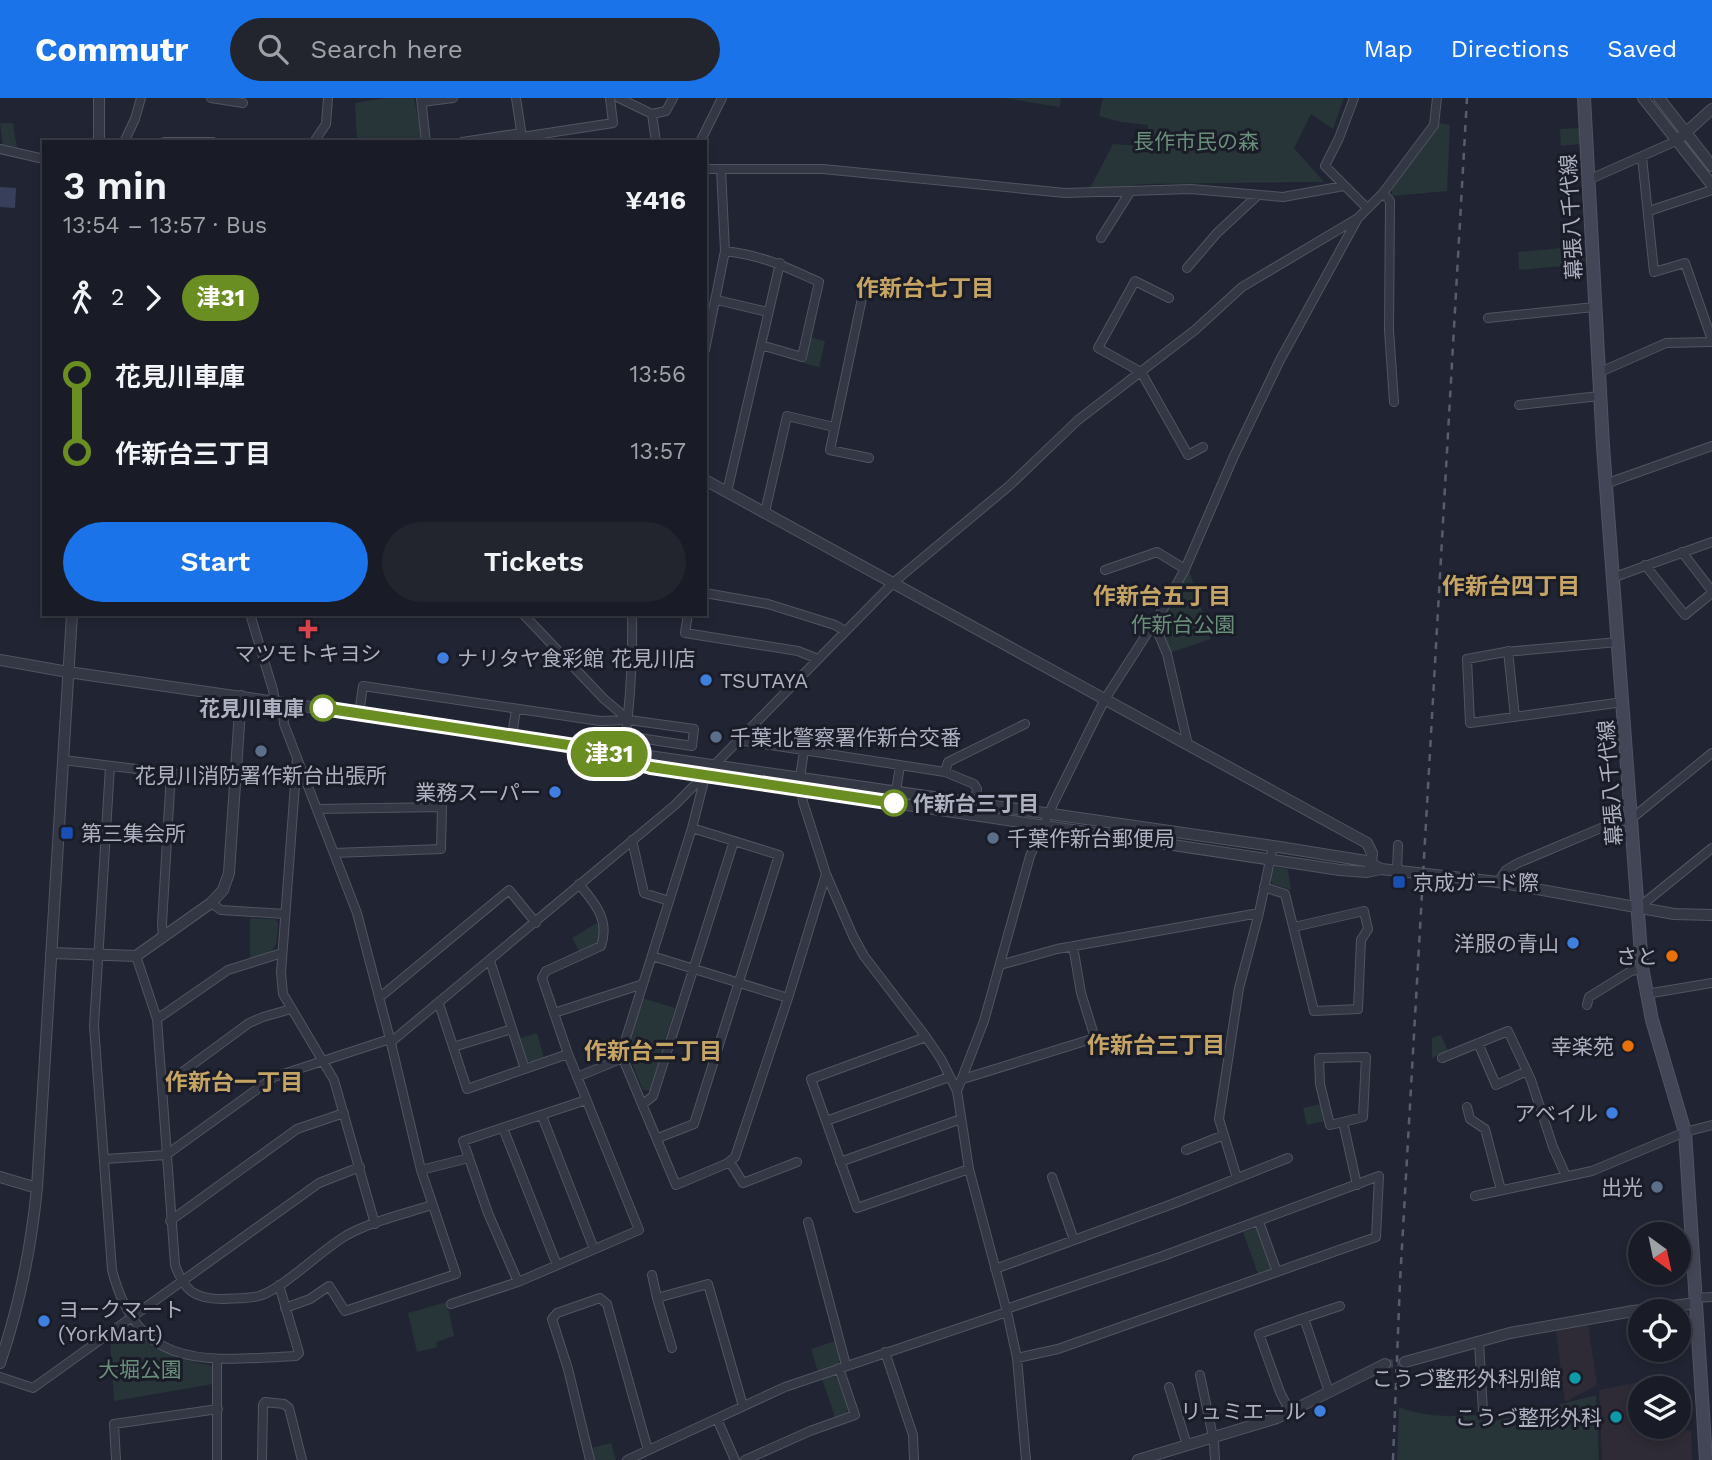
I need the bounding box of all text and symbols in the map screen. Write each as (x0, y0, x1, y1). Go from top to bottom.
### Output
search box (230, 18, 720, 81)
text: Commutr (35, 30, 188, 69)
icon: search (254, 30, 292, 68)
text: Search here (310, 34, 463, 64)
text: Map (1364, 35, 1413, 63)
text: Directions (1451, 35, 1569, 63)
text: Saved (1607, 35, 1677, 63)
park label: 長作市民の森 (1133, 129, 1259, 154)
street label: 幕張八千代線 (1555, 153, 1587, 281)
text: 3 min (63, 164, 167, 208)
text: ¥416 (625, 185, 686, 215)
text: 13:54 – 13:57 · Bus (63, 212, 267, 239)
district label: 作新台七丁目 (856, 275, 994, 302)
icon: walk (63, 279, 101, 317)
icon: forward (134, 279, 172, 317)
text: 2 (111, 284, 124, 311)
text: 津31 (196, 284, 245, 312)
text: 13:56 (629, 361, 686, 388)
text: 花見川車庫 (115, 362, 245, 392)
text: 13:57 (631, 438, 686, 465)
text: 作新台三丁目 (115, 439, 271, 469)
button: Start (63, 522, 368, 602)
button: Tickets (382, 522, 686, 602)
district label: 作新台四丁目 (1442, 573, 1580, 600)
district label: 作新台五丁目 (1093, 583, 1231, 610)
park label: 作新台公園 (1131, 612, 1236, 637)
marker: マツモトキヨシ (300, 621, 316, 637)
place label: マツモトキヨシ (235, 641, 382, 666)
place label: ナリタヤ食彩館 花見川店 (457, 646, 695, 671)
marker: ナリタヤ食彩館 花見川店 (435, 650, 451, 666)
place label: TSUTAYA (720, 668, 808, 693)
marker: TSUTAYA (698, 672, 714, 688)
marker: 花見川車庫 (310, 695, 336, 721)
place label: 花見川車庫 (199, 696, 304, 721)
street label: 幕張八千代線 (1593, 719, 1627, 847)
place label: 千葉北警察署作新台交番 (730, 725, 961, 750)
marker: 千葉北警察署作新台交番 (708, 729, 724, 745)
line badge: 津31 (569, 731, 649, 777)
text: 津31 (585, 740, 633, 768)
marker: 花見川消防署作新台出張所 (253, 743, 269, 759)
place label: 花見川消防署作新台出張所 (135, 763, 387, 788)
place label: 業務スーパー (415, 780, 541, 805)
marker: 業務スーパー (547, 784, 563, 800)
marker: 作新台三丁目 (881, 790, 907, 816)
place label: 作新台三丁目 (913, 791, 1039, 816)
place label: 第三集会所 (81, 821, 186, 846)
marker: 第三集会所 (59, 825, 75, 841)
place label: 千葉作新台郵便局 (1007, 826, 1175, 851)
marker: 千葉作新台郵便局 (985, 830, 1001, 846)
place label: 京成ガード際 (1413, 870, 1539, 895)
marker: 京成ガード際 (1391, 874, 1407, 890)
place label: 洋服の青山 (1454, 931, 1559, 956)
marker: 洋服の青山 (1565, 935, 1581, 951)
place label: さと (1616, 944, 1658, 969)
marker: さと (1664, 948, 1680, 964)
district label: 作新台三丁目 (1087, 1032, 1225, 1059)
place label: 幸楽苑 (1551, 1034, 1614, 1059)
district label: 作新台二丁目 (584, 1038, 722, 1065)
marker: 幸楽苑 (1620, 1038, 1636, 1054)
district label: 作新台一丁目 (165, 1069, 303, 1096)
place label: アベイル (1514, 1101, 1598, 1126)
marker: アベイル (1604, 1105, 1620, 1121)
place label: 出光 (1601, 1175, 1643, 1200)
marker: 出光 (1649, 1179, 1665, 1195)
north arrow (1628, 1222, 1690, 1284)
map controls (1628, 1222, 1691, 1439)
place label: ヨークマート (YorkMart) (58, 1297, 184, 1346)
button: locate (1628, 1299, 1691, 1362)
marker: ヨークマート (YorkMart) (36, 1313, 52, 1329)
park label: 大堀公園 (98, 1357, 182, 1382)
place label: こうづ整形外科別館 (1372, 1366, 1561, 1391)
marker: こうづ整形外科別館 (1567, 1370, 1583, 1386)
button: layers (1628, 1376, 1691, 1439)
place label: リュミエール (1180, 1399, 1306, 1424)
marker: リュミエール (1312, 1403, 1328, 1419)
place label: こうづ整形外科 (1455, 1405, 1602, 1430)
marker: こうづ整形外科 (1608, 1409, 1624, 1425)

